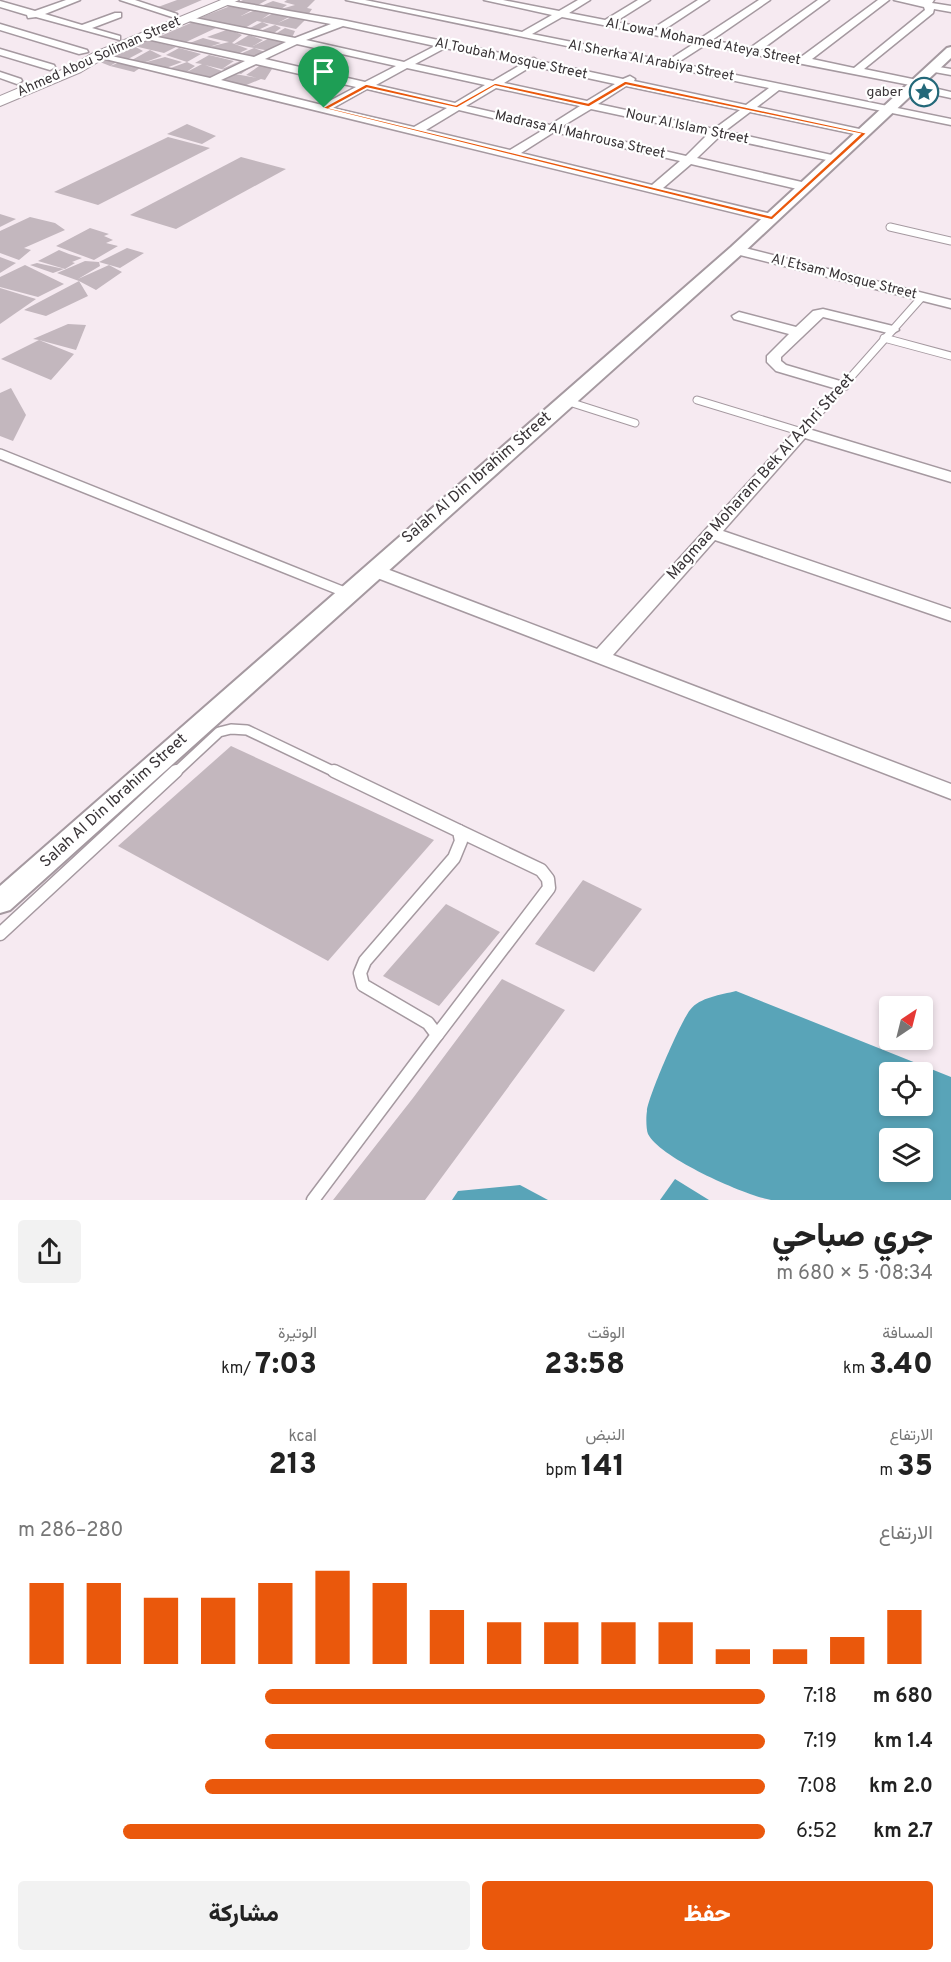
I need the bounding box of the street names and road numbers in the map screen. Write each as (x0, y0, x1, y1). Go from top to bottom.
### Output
street label: Ahmed Abou Soliman Street (15, 13, 183, 101)
street label: Al Lowa' Mohamed Ateya Street (604, 15, 802, 69)
street label: Al Toubah Mosque Street (433, 35, 589, 83)
street label: Al Sherka Al Arabiya Street (566, 37, 736, 85)
street label: Nour Al Islam Street (624, 106, 750, 148)
street label: Madrasa Al Mahrousa Street (493, 107, 667, 163)
street label: Al Etsam Mosque Street (769, 251, 919, 303)
street label: Magmaa Moharam Bek Al Azhri Street (663, 370, 859, 584)
street label: Salah Al Din Ibrahim Street (398, 408, 556, 548)
street label: Salah Al Din Ibrahim Street (36, 729, 192, 873)

